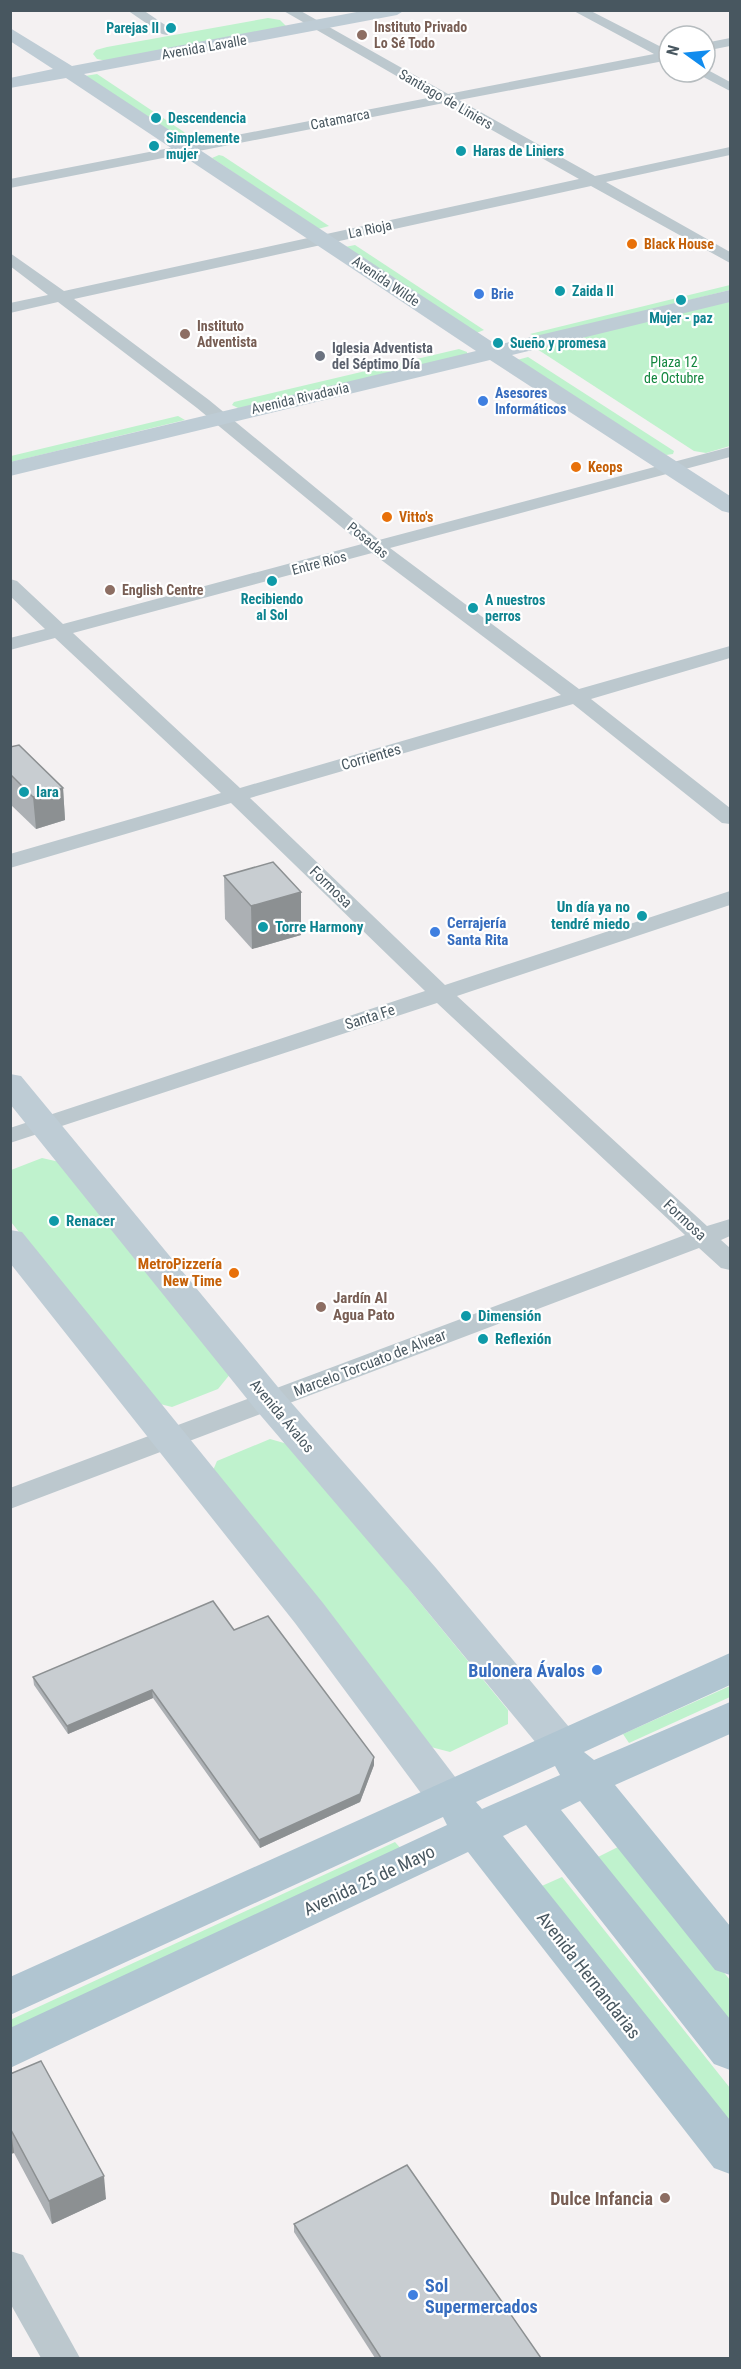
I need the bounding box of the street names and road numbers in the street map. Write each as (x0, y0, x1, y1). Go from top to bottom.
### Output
street label: Avenida Lavalle (160, 32, 248, 62)
street label: Santiago de Liniers (396, 66, 496, 132)
street label: Catamarca (309, 105, 371, 133)
street label: La Rioja (347, 217, 393, 241)
street label: Avenida Wilde (349, 253, 423, 310)
street label: Avenida Rivadavia (250, 379, 350, 417)
street label: Posadas (344, 519, 392, 561)
street label: Entre Ríos (290, 548, 348, 578)
street label: Corrientes (339, 740, 403, 774)
street label: Formosa (306, 862, 356, 912)
street label: Santa Fe (343, 1001, 397, 1033)
street label: Formosa (660, 1196, 710, 1244)
street label: Marcelo Torcuato de Alvear (291, 1325, 449, 1400)
street label: Avenida Ávalos (246, 1376, 318, 1456)
street label: Avenida 25 de Mayo (300, 1840, 438, 1920)
street label: Avenida Hernandarias (533, 1907, 645, 2043)

